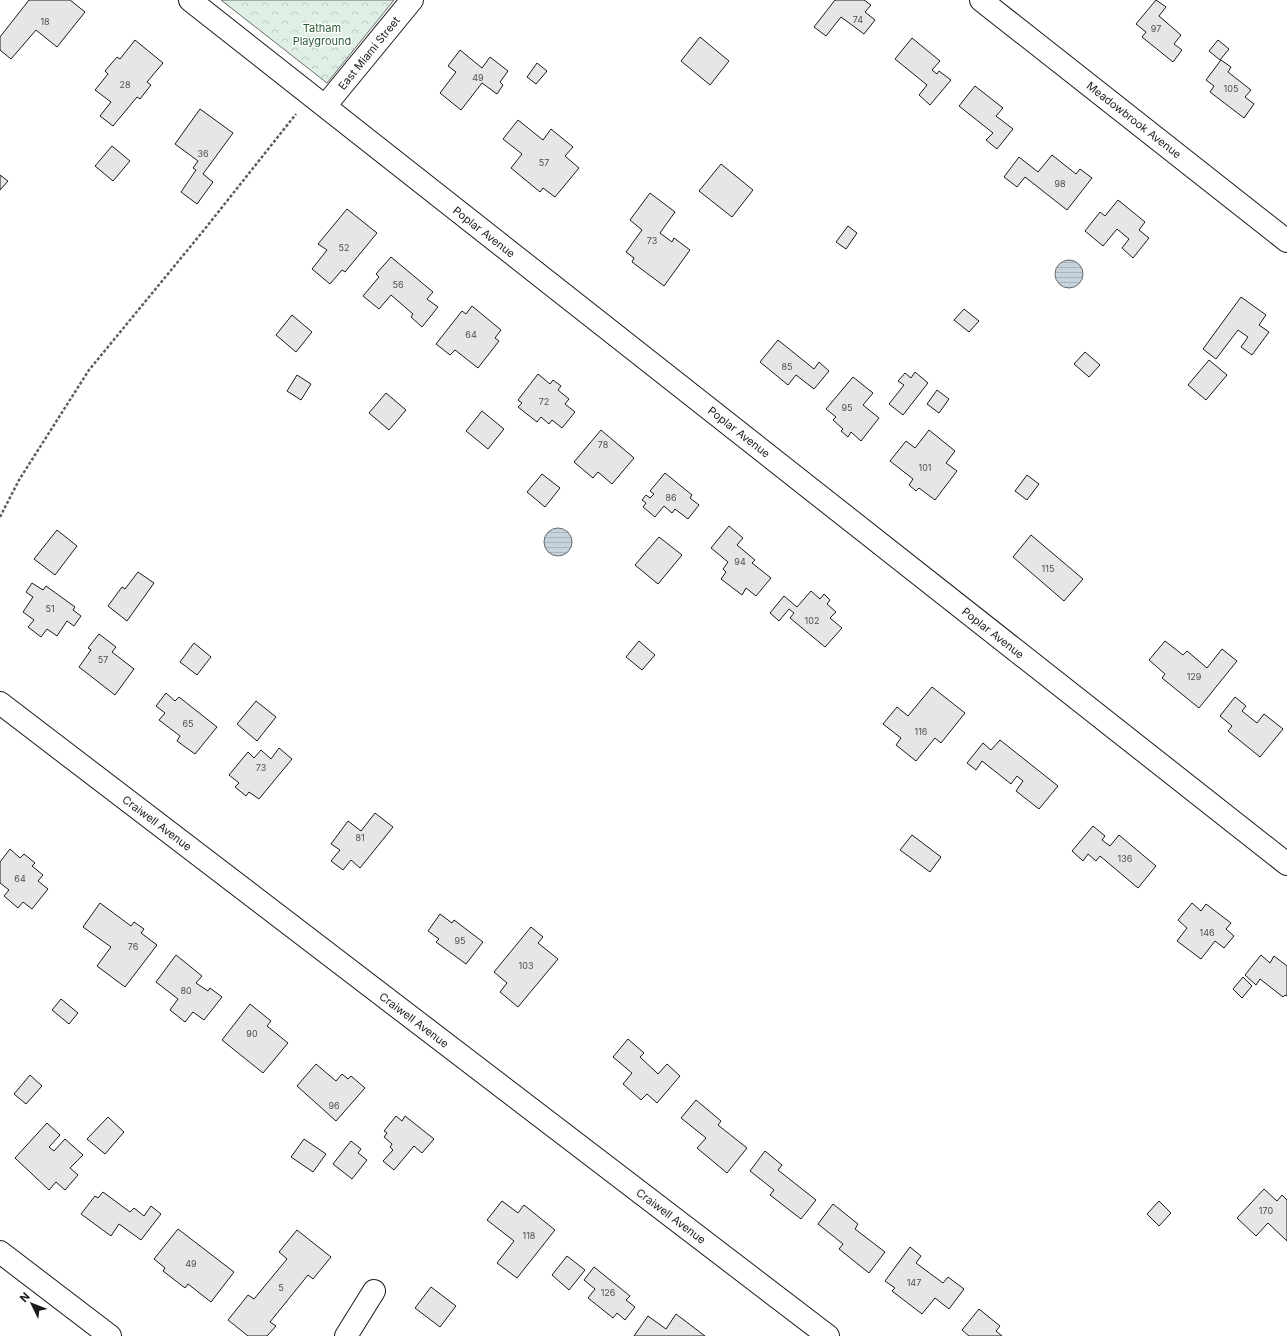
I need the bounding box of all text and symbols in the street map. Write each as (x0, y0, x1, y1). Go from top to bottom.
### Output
street label: East Miami Street (335, 13, 403, 93)
house number: 74 (853, 14, 863, 25)
house number: 18 (40, 16, 50, 27)
park label: Tatham Playground (293, 21, 351, 48)
house number: 97 (1151, 23, 1161, 34)
house number: 49 (472, 72, 484, 83)
house number: 28 (119, 79, 131, 90)
street label: Meadowbrook Avenue (1084, 79, 1184, 161)
house number: 105 (1224, 83, 1238, 94)
house number: 36 (197, 148, 209, 159)
house number: 57 (539, 157, 549, 168)
house number: 98 (1054, 178, 1066, 189)
street label: Poplar Avenue (450, 203, 518, 261)
house number: 73 (647, 235, 658, 246)
house number: 52 (339, 242, 349, 253)
house number: 56 (392, 279, 404, 290)
house number: 64 (465, 329, 477, 340)
house number: 85 (781, 361, 793, 372)
house number: 72 (539, 396, 549, 407)
house number: 95 (841, 402, 853, 413)
street label: Poplar Avenue (705, 403, 773, 461)
house number: 78 (598, 439, 609, 450)
house number: 101 (919, 462, 932, 473)
house number: 86 (665, 492, 677, 503)
house number: 94 (734, 556, 746, 567)
house number: 115 (1042, 563, 1054, 574)
house number: 51 (45, 603, 55, 614)
street label: Poplar Avenue (959, 604, 1027, 662)
house number: 102 (805, 615, 819, 626)
house number: 57 (98, 654, 108, 665)
house number: 129 (1187, 671, 1202, 682)
house number: 65 (182, 718, 194, 729)
house number: 116 (915, 726, 928, 737)
house number: 73 (256, 762, 267, 773)
street label: Craiwell Avenue (120, 792, 194, 854)
house number: 81 (355, 832, 365, 843)
house number: 136 (1118, 853, 1133, 864)
house number: 64 (14, 873, 26, 884)
house number: 146 (1199, 927, 1215, 938)
house number: 95 (454, 935, 466, 946)
house number: 76 (128, 941, 139, 952)
house number: 103 (519, 960, 534, 971)
house number: 80 (180, 985, 192, 996)
street label: Craiwell Avenue (377, 989, 451, 1051)
house number: 90 (246, 1028, 258, 1039)
house number: 96 (328, 1100, 340, 1111)
street label: Craiwell Avenue (634, 1185, 708, 1247)
house number: 170 (1259, 1205, 1273, 1216)
house number: 118 (523, 1230, 536, 1241)
house number: 49 (185, 1258, 197, 1269)
house number: 147 (907, 1277, 921, 1288)
house number: 5 (278, 1282, 284, 1293)
north arrow (12, 1284, 52, 1324)
house number: 126 (601, 1287, 616, 1298)
text: N (17, 1289, 33, 1305)

